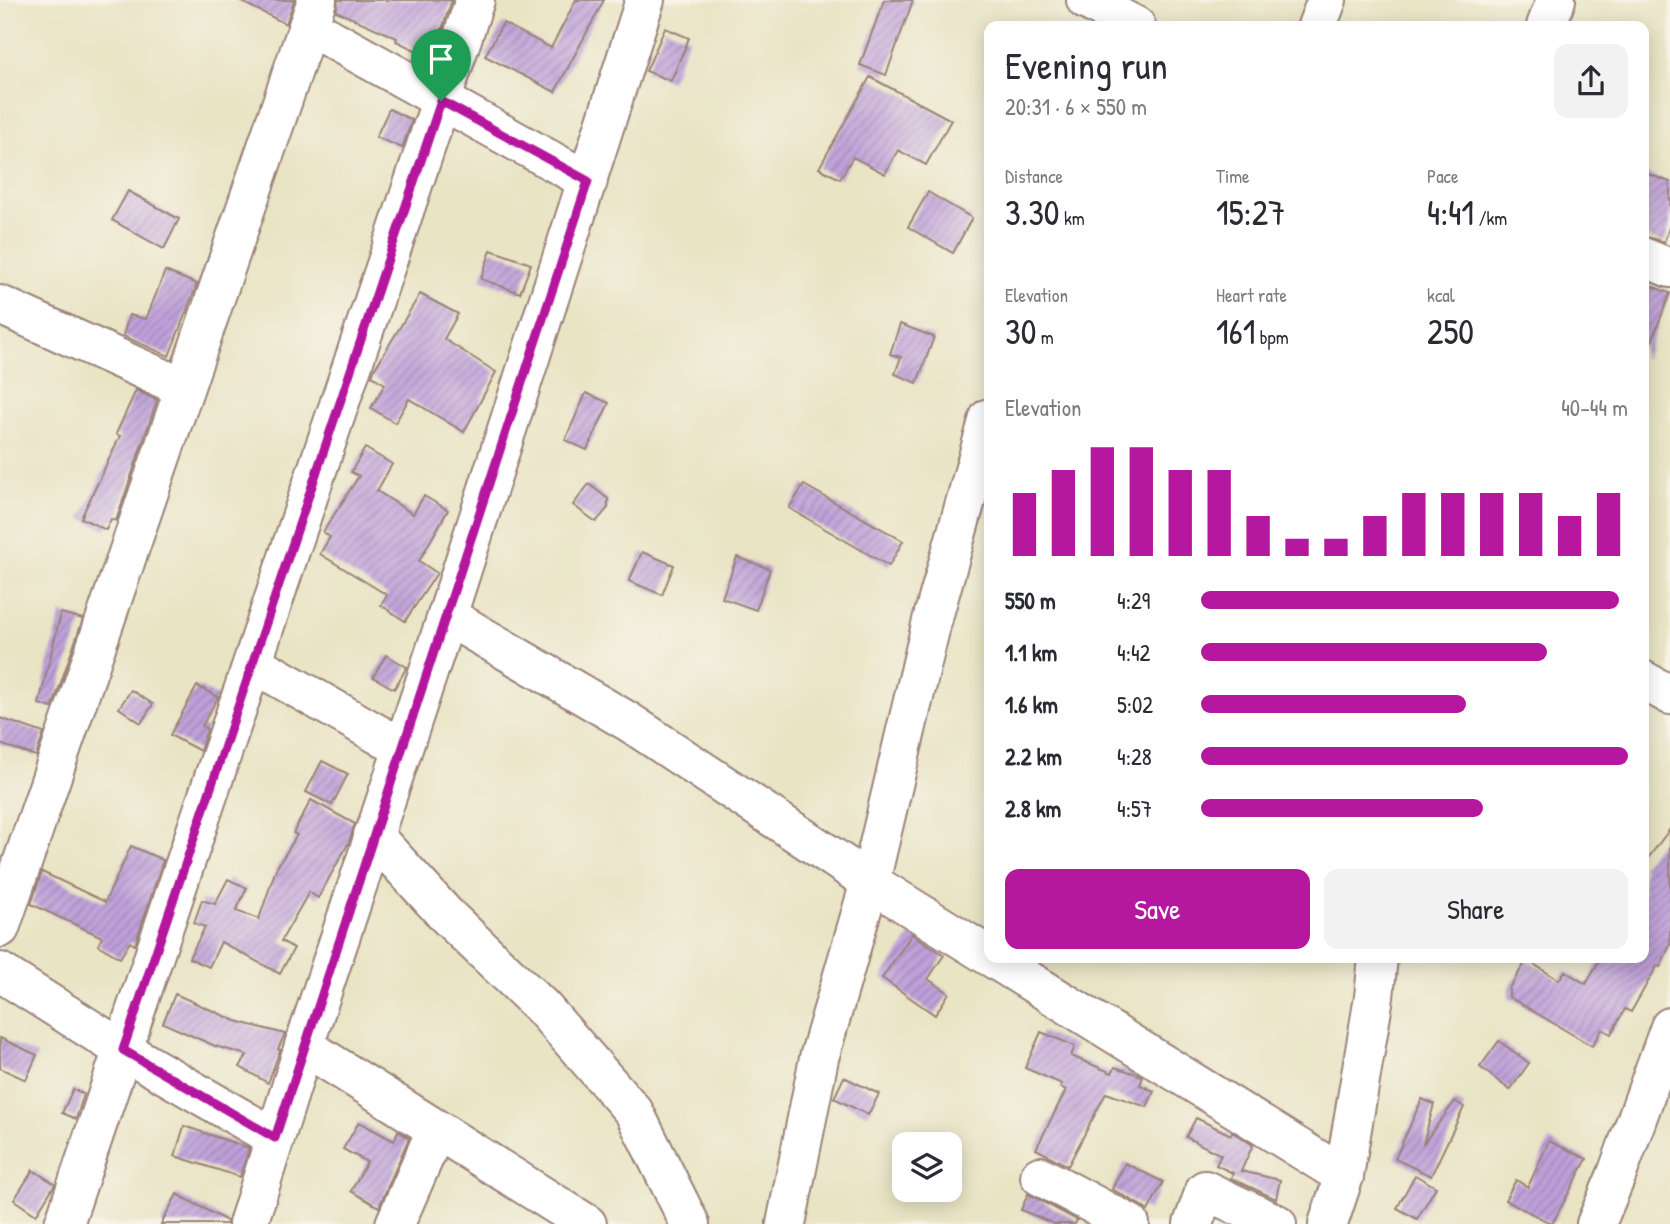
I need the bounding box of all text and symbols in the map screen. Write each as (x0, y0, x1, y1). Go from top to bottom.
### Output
pin (411, 29, 471, 101)
text: Evening run (1005, 39, 1168, 91)
icon: arrive (422, 40, 460, 78)
button: share (1554, 44, 1628, 118)
text: 20:31 · 6 × 550 m (1005, 91, 1147, 122)
text: Distance (1005, 163, 1063, 189)
text: Time (1216, 163, 1250, 189)
text: Pace (1427, 163, 1459, 189)
text: 3.30 (1005, 189, 1060, 236)
text: 15:27 (1216, 189, 1285, 236)
text: 4:41 (1427, 189, 1474, 236)
text: km (1060, 205, 1085, 231)
text: /km (1474, 205, 1507, 231)
text: Elevation (1005, 282, 1068, 308)
text: Heart rate (1216, 282, 1287, 308)
text: kcal (1427, 282, 1455, 308)
text: 30 (1005, 308, 1036, 355)
text: 161 (1216, 308, 1255, 355)
text: 250 (1427, 308, 1474, 355)
text: m (1036, 324, 1054, 350)
text: bpm (1255, 324, 1289, 350)
text: Elevation (1005, 392, 1081, 423)
text: 40–44 m (1561, 392, 1628, 423)
text: 550 m (1005, 585, 1056, 616)
text: 4:29 (1117, 585, 1150, 616)
text: 1.1 km (1005, 637, 1057, 668)
text: 4:42 (1117, 637, 1150, 668)
text: 1.6 km (1005, 689, 1058, 720)
text: 5:02 (1117, 689, 1153, 720)
text: 2.2 km (1005, 741, 1062, 772)
text: 4:28 (1117, 741, 1152, 772)
text: 2.8 km (1005, 793, 1061, 824)
text: 4:57 (1117, 793, 1152, 824)
button: Save (1005, 869, 1310, 949)
button: Share (1324, 869, 1628, 949)
map controls (892, 1132, 962, 1202)
button: layers (892, 1132, 962, 1202)

